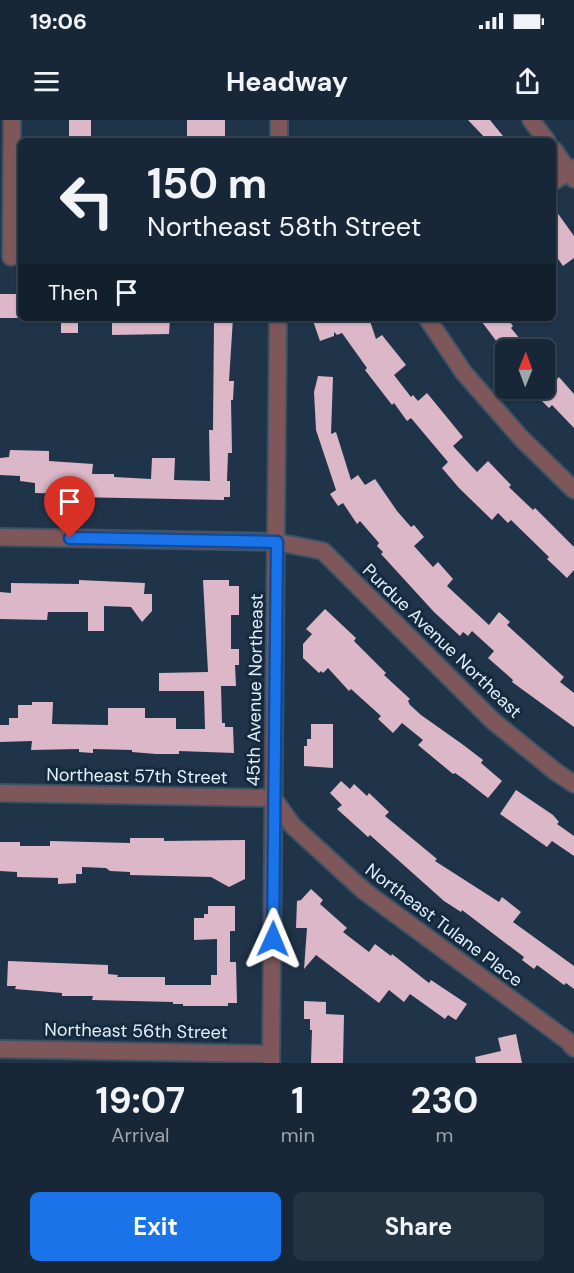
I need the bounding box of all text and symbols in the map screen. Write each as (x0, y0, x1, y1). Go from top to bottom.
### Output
text: 19:06 (30, 7, 87, 36)
text: Headway (226, 64, 348, 99)
icon: menu (30, 65, 63, 98)
icon: share (511, 65, 544, 98)
text: 150 m (147, 156, 267, 211)
icon: left (48, 162, 126, 240)
text: Northeast 58th Street (147, 209, 421, 244)
icon: arrive (110, 276, 143, 309)
text: Then (48, 278, 98, 307)
north arrow (495, 339, 555, 399)
map controls (495, 339, 555, 399)
pin (44, 476, 95, 538)
icon: arrive (53, 485, 86, 518)
street label: Purdue Avenue Northeast (357, 559, 527, 723)
street label: 45th Avenue Northeast (241, 593, 269, 787)
street label: Northeast 57th Street (46, 762, 228, 790)
street label: Northeast Tulane Place (360, 858, 528, 992)
position arrow (241, 907, 305, 971)
street label: Northeast 56th Street (44, 1017, 228, 1045)
text: 19:07 (96, 1077, 185, 1124)
text: 1 (291, 1077, 304, 1124)
text: 230 (411, 1077, 478, 1124)
text: Arrival (111, 1122, 170, 1148)
text: min (281, 1122, 315, 1148)
text: m (436, 1122, 453, 1148)
button: Exit (30, 1192, 281, 1261)
button: Share (293, 1192, 544, 1261)

